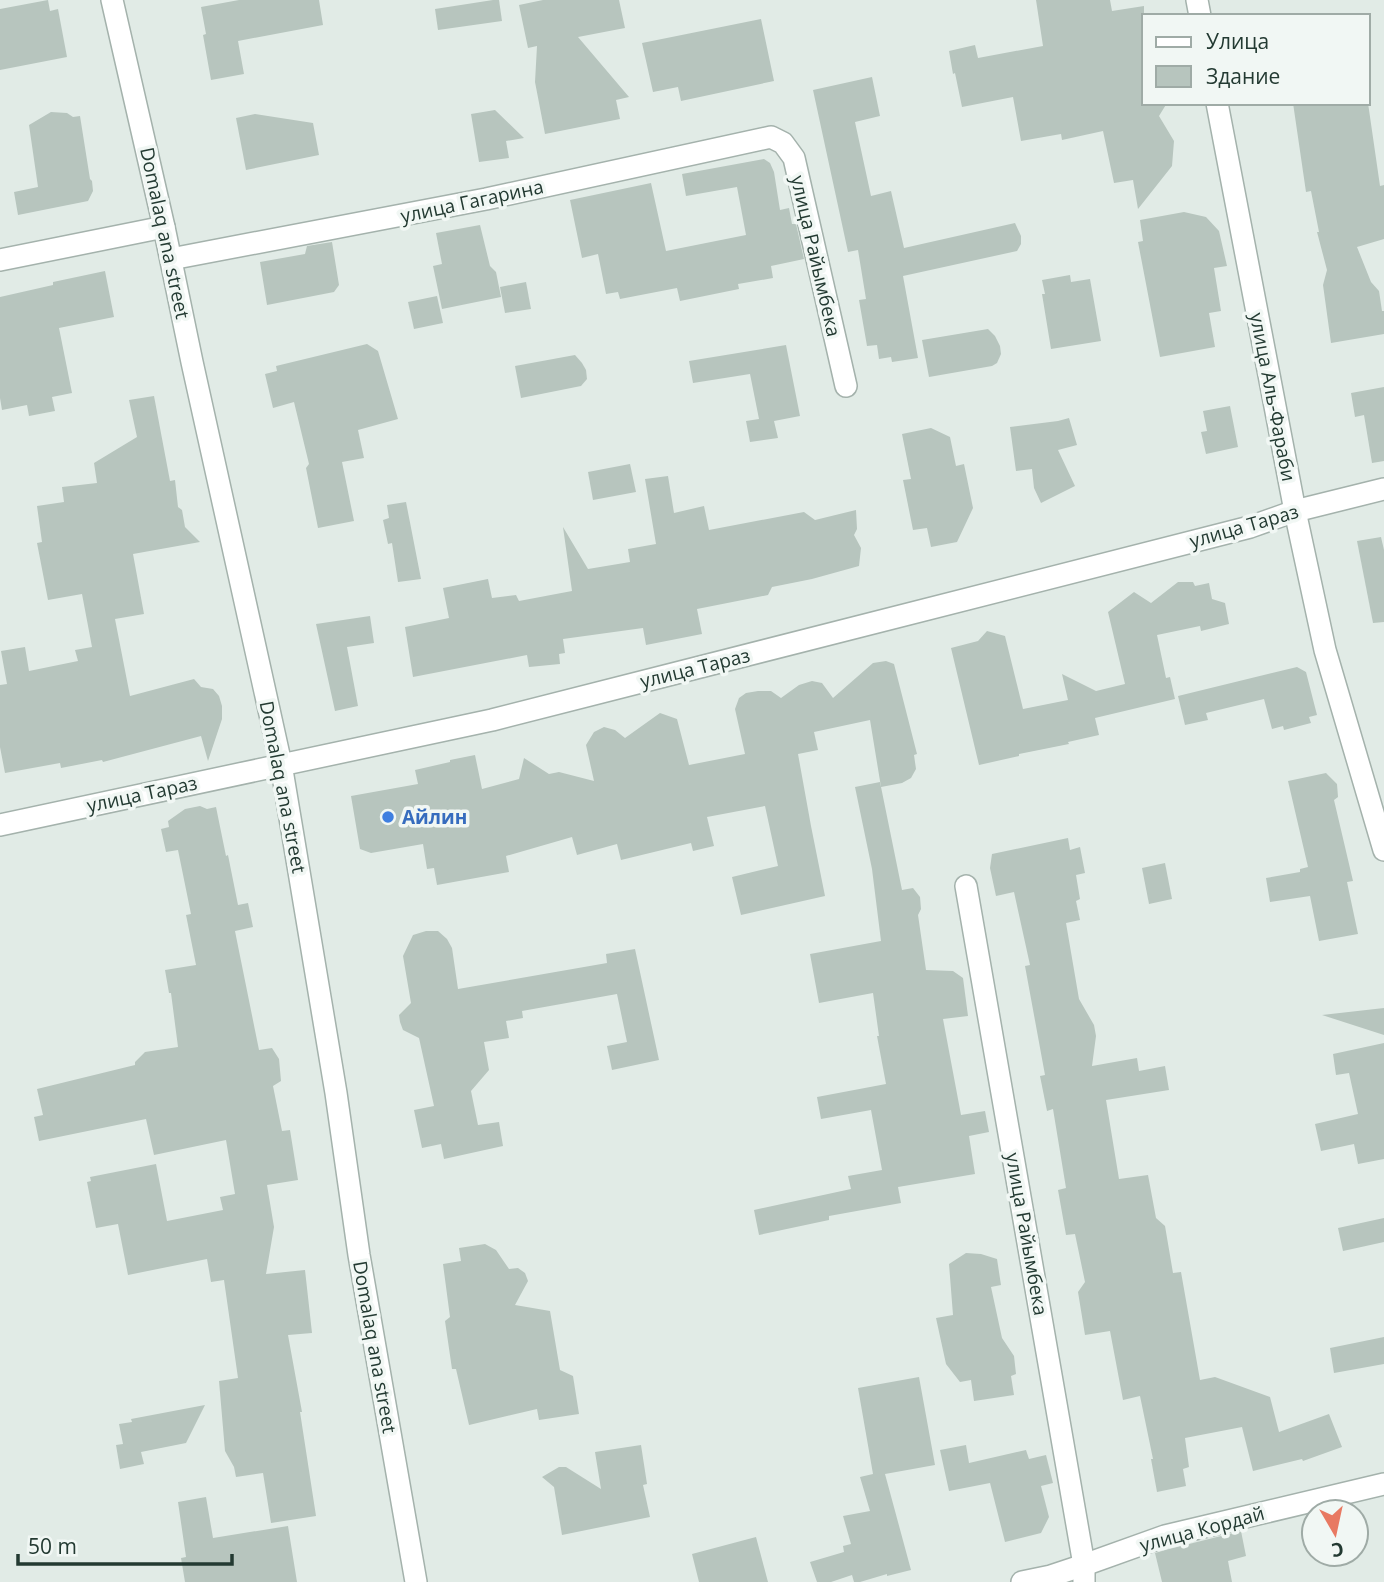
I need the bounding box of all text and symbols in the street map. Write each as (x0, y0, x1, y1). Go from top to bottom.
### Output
legend (1142, 14, 1370, 105)
text: Улица (1206, 27, 1269, 55)
text: Здание (1206, 62, 1280, 90)
street label: Domalaq ana street (134, 145, 196, 321)
street label: улица Гагарина (398, 173, 546, 229)
street label: улица Райымбека (785, 173, 847, 339)
street label: улица Аль-Фараби (1244, 310, 1302, 484)
street label: улица Тараз (1186, 498, 1302, 554)
street label: улица Тараз (637, 642, 753, 694)
street label: Domalaq ana street (254, 699, 312, 875)
street label: улица Тараз (84, 770, 200, 818)
place label: Айлин (402, 804, 467, 830)
marker: Айлин (380, 809, 396, 825)
street label: улица Райымбека (1000, 1151, 1054, 1317)
street label: Domalaq ana street (347, 1259, 403, 1435)
north arrow (1300, 1498, 1370, 1568)
street label: улица Кордай (1137, 1500, 1267, 1558)
scale bar (18, 1522, 231, 1566)
text: 50 m (28, 1532, 77, 1560)
text: С (1330, 1536, 1346, 1564)

